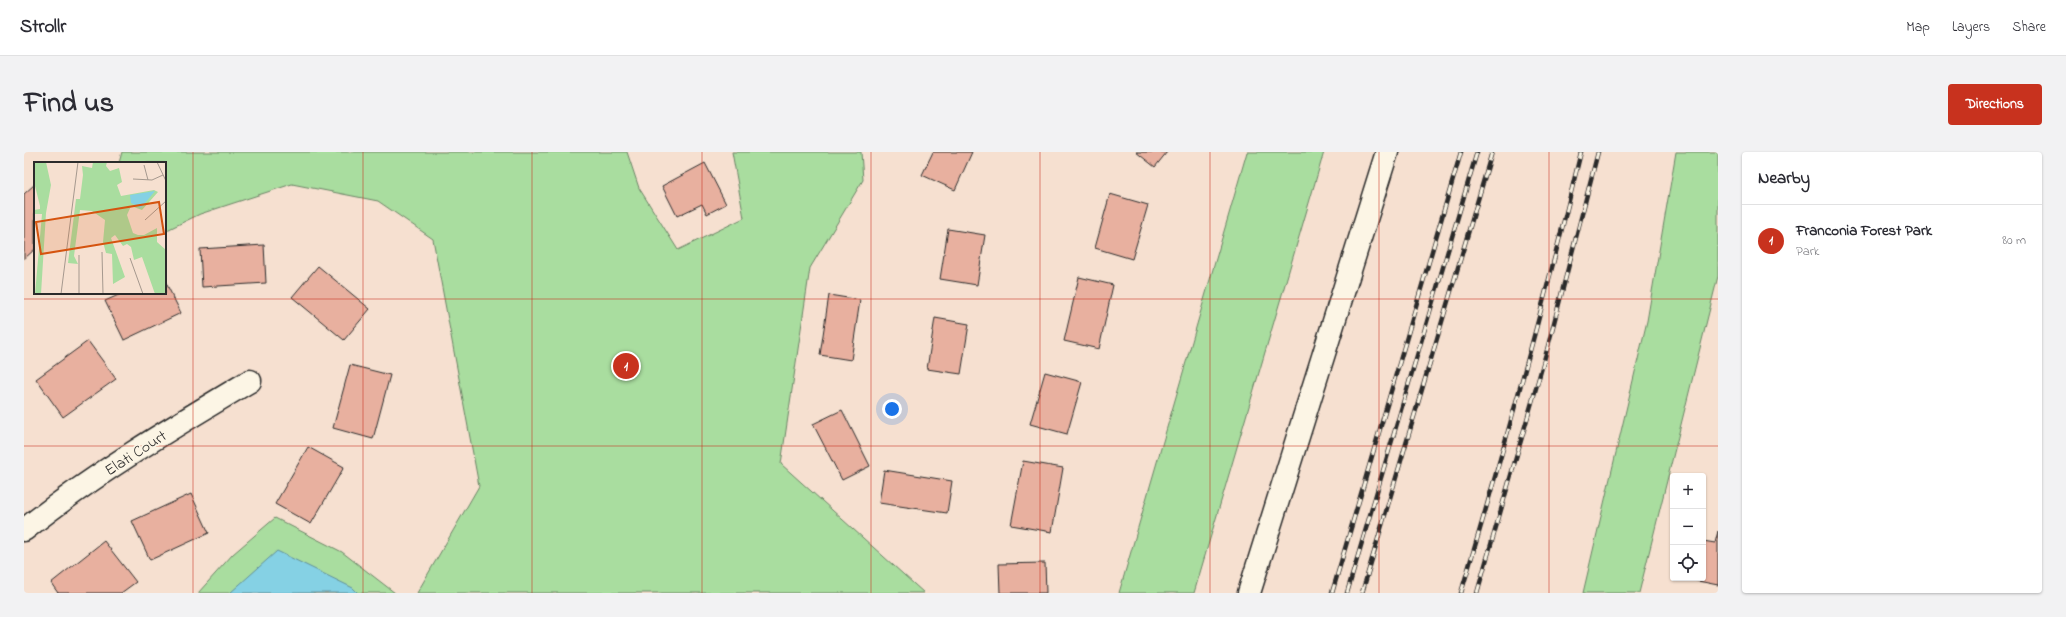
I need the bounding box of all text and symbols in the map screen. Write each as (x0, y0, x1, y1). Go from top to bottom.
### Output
text: Strollr (20, 14, 66, 41)
text: Map (1906, 17, 1930, 38)
text: Layers (1952, 17, 1990, 38)
text: Share (2012, 17, 2046, 38)
text: Find us (24, 84, 114, 125)
button: Directions (1948, 84, 2042, 125)
inset map (34, 162, 166, 294)
text: Nearby (1758, 166, 1810, 191)
text: Franconia Forest Park (1796, 220, 1932, 242)
text: 1 (1769, 231, 1773, 250)
text: 80 m (2002, 231, 2026, 250)
text: Park (1796, 242, 1820, 261)
pin: 1 (613, 351, 639, 381)
your location (882, 399, 902, 419)
street label: Elati Court (100, 424, 172, 483)
map controls (1670, 473, 1706, 581)
button: + (1670, 473, 1706, 509)
button: − (1670, 509, 1706, 545)
button: locate (1670, 545, 1706, 581)

